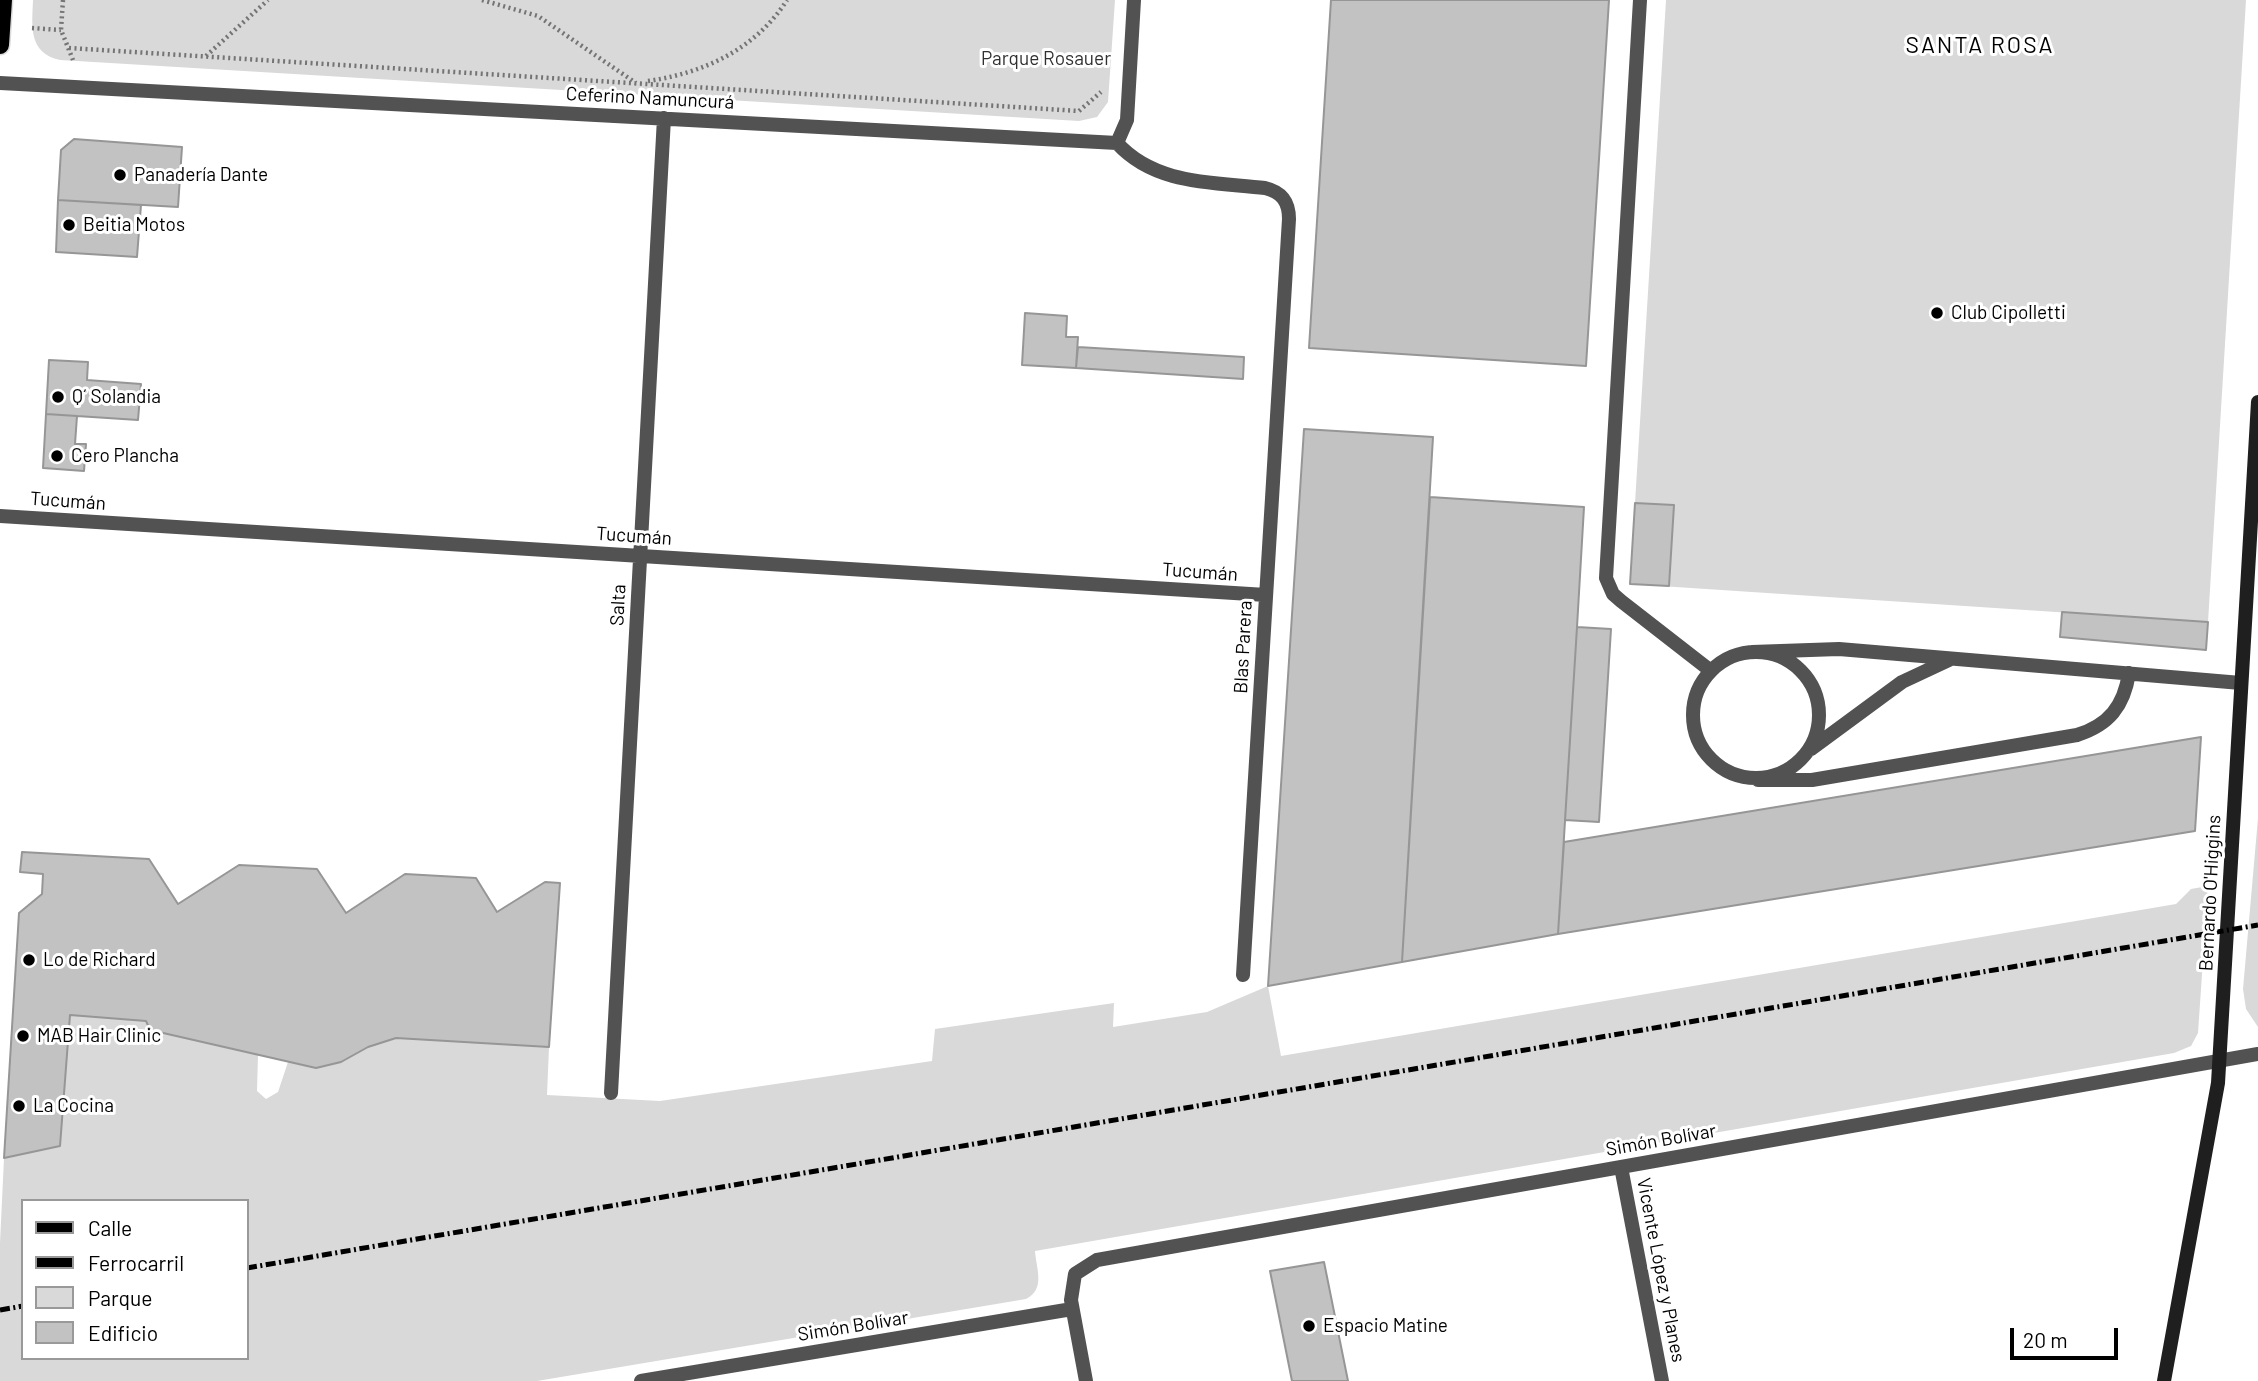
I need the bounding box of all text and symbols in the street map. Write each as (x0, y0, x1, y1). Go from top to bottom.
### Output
district label: SANTA ROSA (1907, 31, 2053, 59)
park label: Parque Rosauer (981, 48, 1111, 70)
street label: Ceferino Namuncurá (565, 82, 735, 114)
place label: Panadería Dante (134, 164, 268, 186)
marker: Panadería Dante (112, 167, 128, 183)
place label: Beitia Motos (83, 214, 185, 236)
marker: Beitia Motos (61, 217, 77, 233)
place label: Club Cipolletti (1951, 302, 2066, 324)
marker: Club Cipolletti (1929, 305, 1945, 321)
place label: Q´ Solandia (72, 386, 161, 408)
marker: Q´ Solandia (50, 389, 66, 405)
place label: Cero Plancha (71, 445, 179, 467)
marker: Cero Plancha (49, 448, 65, 464)
street label: Tucumán (29, 487, 107, 515)
street label: Tucumán (595, 522, 673, 550)
street label: Tucumán (1161, 558, 1239, 586)
street label: Salta (606, 584, 630, 626)
street label: Blas Parera (1229, 600, 1257, 694)
street label: Bernardo O'Higgins (2195, 814, 2225, 972)
place label: Lo de Richard (43, 949, 156, 971)
marker: Lo de Richard (21, 952, 37, 968)
place label: MAB Hair Clinic (37, 1025, 161, 1047)
marker: MAB Hair Clinic (15, 1028, 31, 1044)
place label: La Cocina (33, 1095, 114, 1117)
marker: La Cocina (11, 1098, 27, 1114)
street label: Simón Bolívar (1604, 1119, 1718, 1161)
street label: Vicente López y Planes (1632, 1176, 1690, 1364)
legend (21, 1199, 248, 1360)
text: Calle (88, 1215, 132, 1240)
text: Ferrocarril (88, 1250, 184, 1275)
text: Parque (88, 1285, 153, 1310)
street label: Simón Bolívar (796, 1306, 910, 1346)
scale bar (2013, 1314, 2122, 1358)
place label: Espacio Matine (1323, 1315, 1448, 1337)
marker: Espacio Matine (1301, 1318, 1317, 1334)
text: Edificio (88, 1320, 158, 1345)
text: 20 m (2023, 1327, 2068, 1352)

